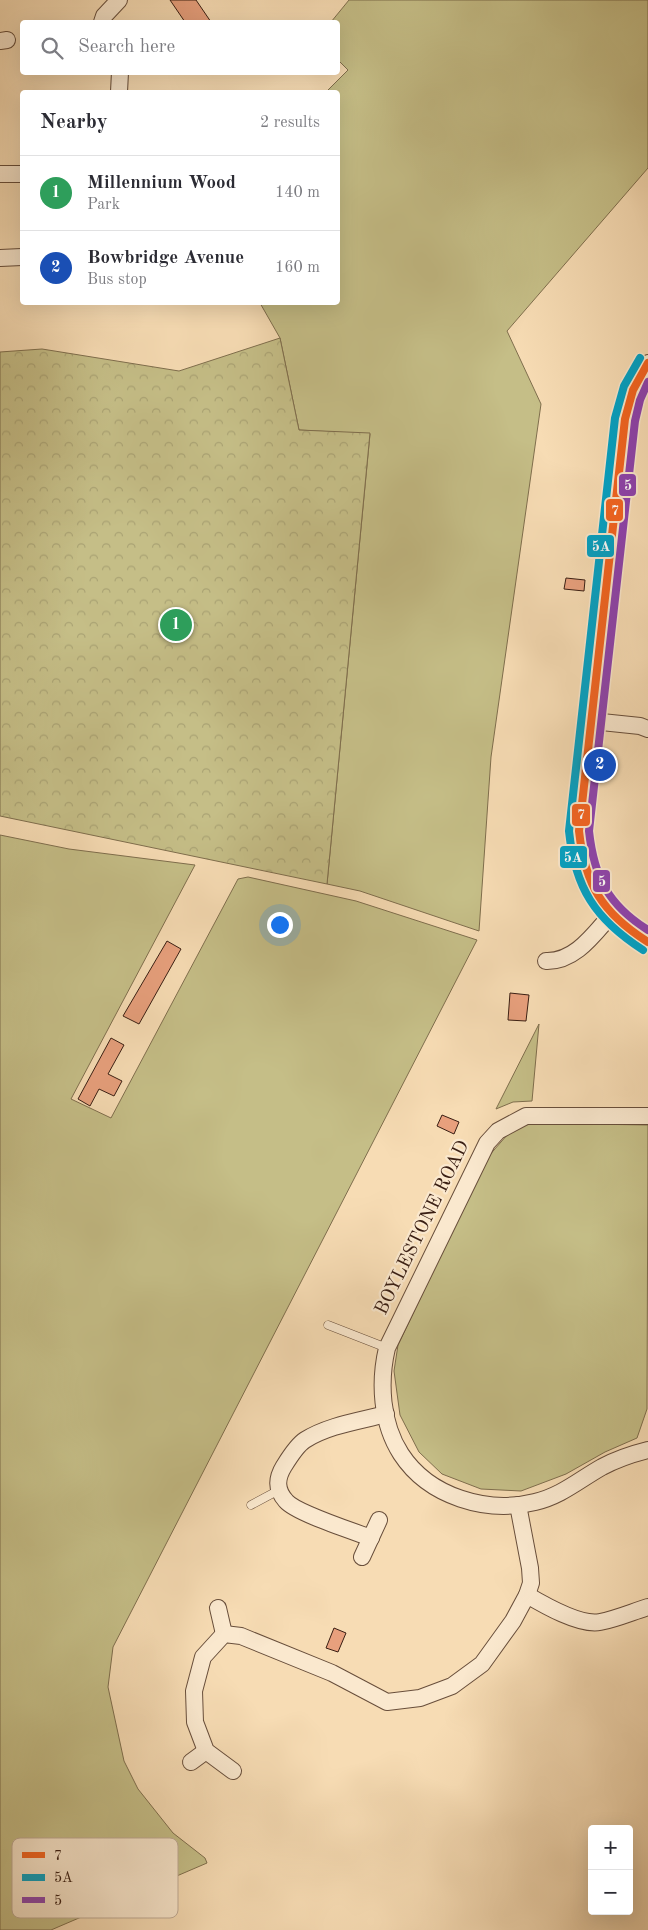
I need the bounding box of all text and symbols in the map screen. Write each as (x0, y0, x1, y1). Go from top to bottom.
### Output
search box (20, 20, 340, 75)
icon: search (38, 34, 66, 62)
text: Search here (78, 38, 175, 57)
text: Nearby (40, 112, 108, 133)
text: 2 results (260, 115, 320, 131)
text: Millennium Wood (87, 174, 236, 193)
text: 1 (51, 185, 61, 201)
text: 140 m (275, 185, 320, 201)
text: Park (87, 197, 120, 213)
text: Bowbridge Avenue (87, 249, 244, 268)
text: 2 (51, 260, 61, 276)
text: 160 m (275, 260, 320, 276)
text: Bus stop (87, 272, 147, 288)
line badge: 5 (618, 473, 637, 497)
text: 5 (624, 479, 632, 493)
line badge: 7 (605, 498, 624, 522)
text: 7 (611, 504, 619, 518)
line badge: 5A (586, 534, 615, 558)
text: 5A (592, 540, 611, 554)
pin: 1 (160, 606, 192, 644)
pin: 2 (584, 746, 616, 784)
line badge: 7 (571, 803, 591, 827)
text: 7 (577, 808, 585, 822)
line badge: 5A (559, 845, 588, 869)
text: 5A (564, 851, 583, 865)
line badge: 5 (592, 869, 611, 893)
text: 5 (598, 875, 606, 889)
your location (267, 912, 293, 938)
street label: BOYLESTONE ROAD (372, 1138, 474, 1318)
map controls (588, 1825, 633, 1915)
button: + (588, 1825, 633, 1870)
legend (12, 1838, 178, 1918)
text: 7 (54, 1849, 62, 1863)
button: − (588, 1870, 633, 1915)
text: 5A (54, 1871, 73, 1885)
text: 5 (54, 1894, 62, 1908)

